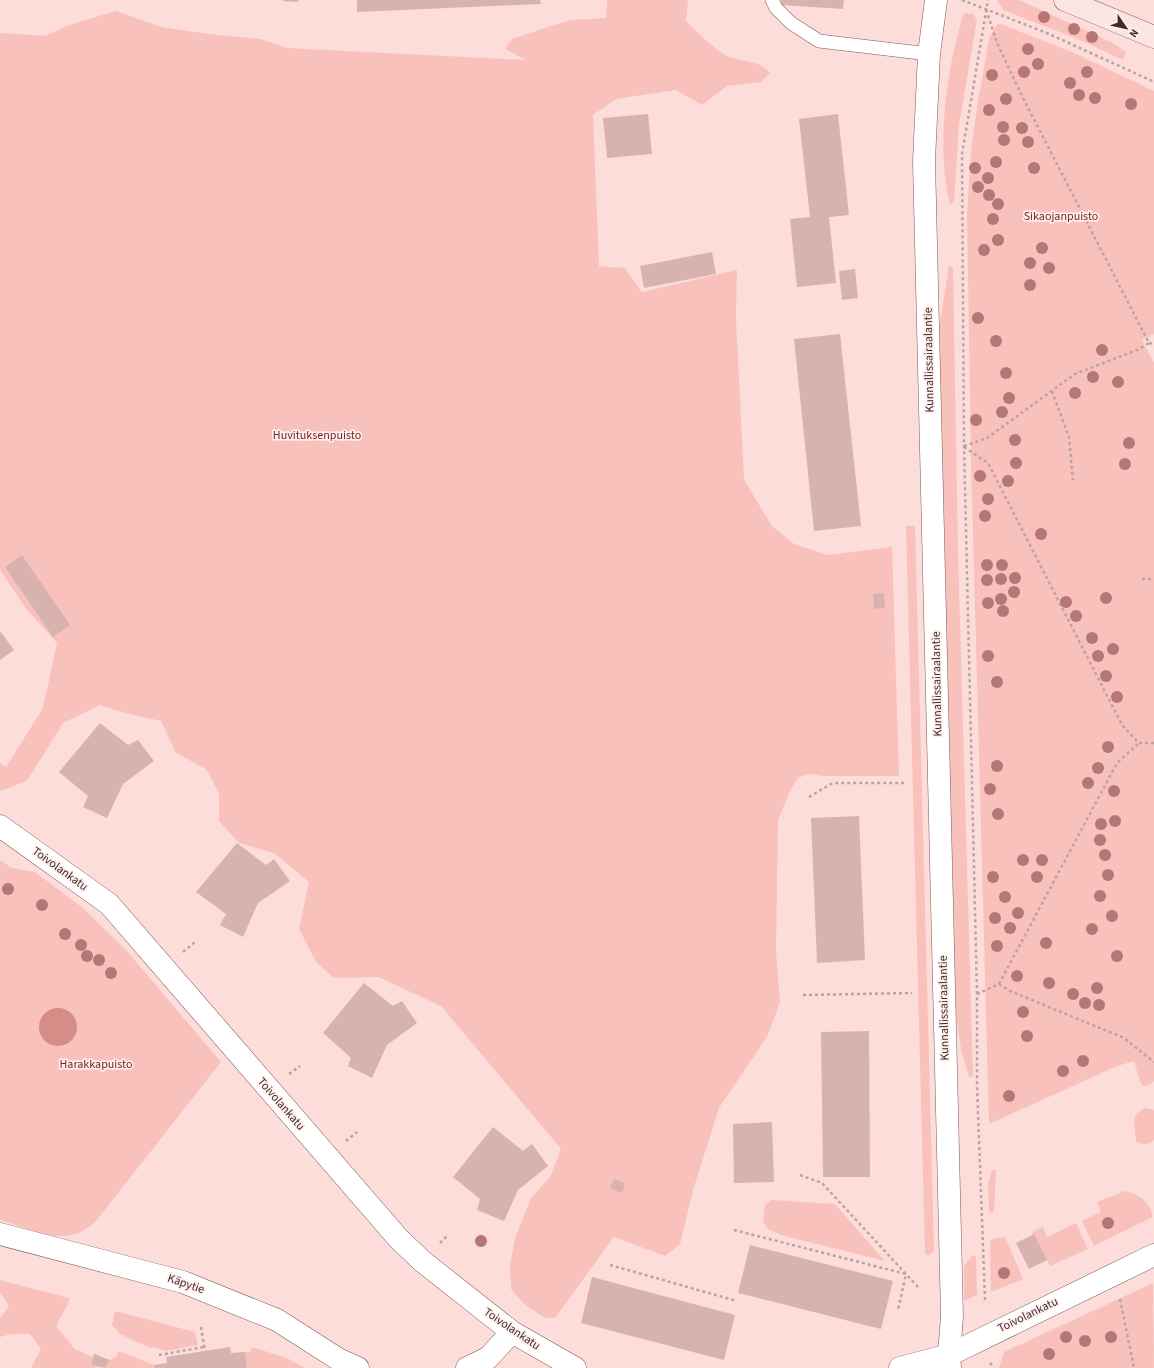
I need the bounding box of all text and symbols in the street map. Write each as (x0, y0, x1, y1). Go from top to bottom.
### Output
north arrow (1106, 8, 1146, 48)
text: N (1126, 26, 1142, 41)
park label: Sikaojanpuisto (1024, 208, 1098, 225)
street label: Kunnallissairaalantie (920, 307, 938, 413)
park label: Huvituksenpuisto (273, 427, 361, 444)
street label: Kunnallissairaalantie (928, 631, 946, 737)
street label: Toivolankatu (29, 843, 91, 895)
street label: Kunnallissairaalantie (935, 955, 953, 1061)
park label: Harakkapuisto (60, 1056, 132, 1073)
street label: Toivolankatu (253, 1074, 309, 1134)
street label: Käpytie (165, 1270, 207, 1298)
street label: Toivolankatu (995, 1293, 1061, 1337)
street label: Toivolankatu (480, 1304, 544, 1354)

